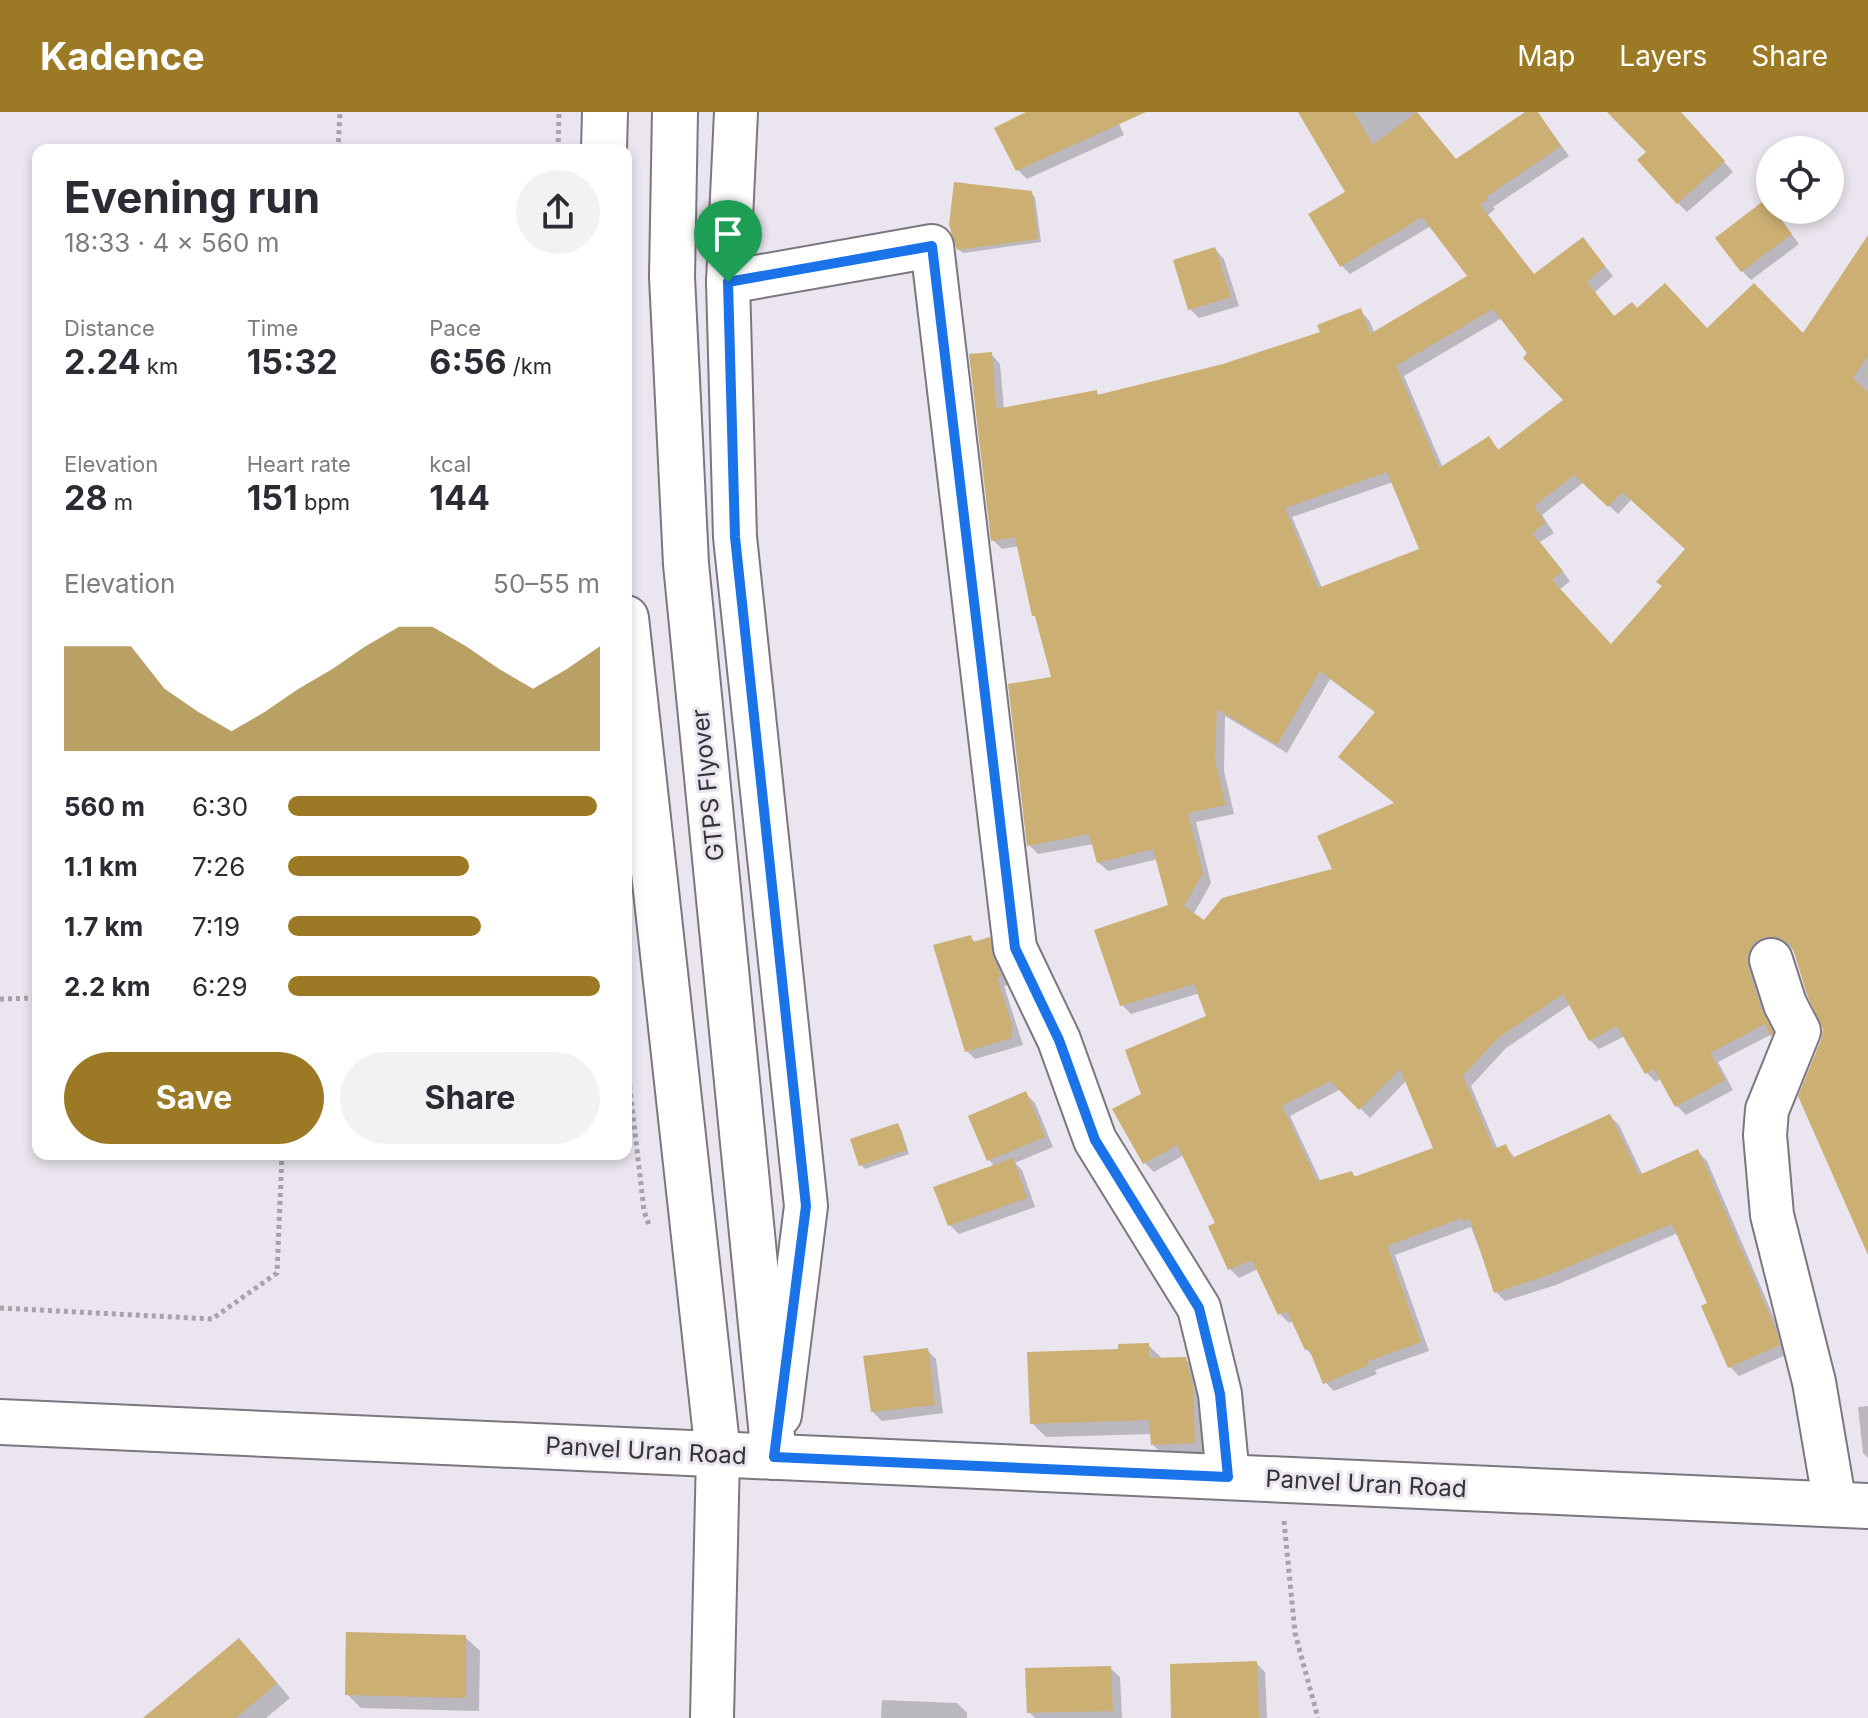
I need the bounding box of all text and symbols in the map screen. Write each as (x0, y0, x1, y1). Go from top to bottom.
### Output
text: Kadence (40, 33, 205, 79)
text: Map (1517, 39, 1575, 73)
text: Layers (1619, 39, 1707, 73)
text: Share (1751, 39, 1828, 73)
map controls (1756, 136, 1844, 224)
button: locate (1756, 136, 1844, 224)
text: Evening run (64, 170, 320, 224)
button: share (516, 170, 600, 254)
pin (694, 200, 762, 282)
icon: arrive (706, 212, 750, 256)
text: 18:33 · 4 × 560 m (64, 227, 279, 258)
text: Distance (64, 315, 155, 341)
text: Time (247, 315, 298, 341)
text: Pace (429, 315, 481, 341)
text: 2.24 (64, 341, 141, 382)
text: 15:32 (247, 341, 338, 382)
text: 6:56 (429, 341, 507, 382)
text: km (141, 353, 178, 379)
text: /km (507, 353, 552, 379)
text: Elevation (64, 451, 158, 477)
text: Heart rate (247, 451, 351, 477)
text: kcal (429, 451, 471, 477)
text: 28 (64, 477, 108, 518)
text: 151 (247, 477, 298, 518)
text: 144 (429, 477, 490, 518)
text: m (108, 489, 133, 515)
text: bpm (298, 489, 350, 515)
text: Elevation (64, 568, 175, 599)
text: 50–55 m (493, 568, 600, 599)
street label: GTPS Flyover (685, 707, 730, 863)
text: 560 m (64, 791, 145, 822)
text: 6:30 (192, 791, 248, 822)
text: 1.1 km (64, 851, 138, 882)
text: 7:26 (192, 851, 245, 882)
text: 1.7 km (64, 911, 143, 942)
text: 7:19 (192, 911, 240, 942)
text: 2.2 km (64, 971, 150, 1002)
text: 6:29 (192, 971, 248, 1002)
button: Save (64, 1052, 324, 1144)
button: Share (340, 1052, 600, 1144)
street label: Panvel Uran Road (545, 1431, 747, 1470)
street label: Panvel Uran Road (1265, 1464, 1467, 1503)

